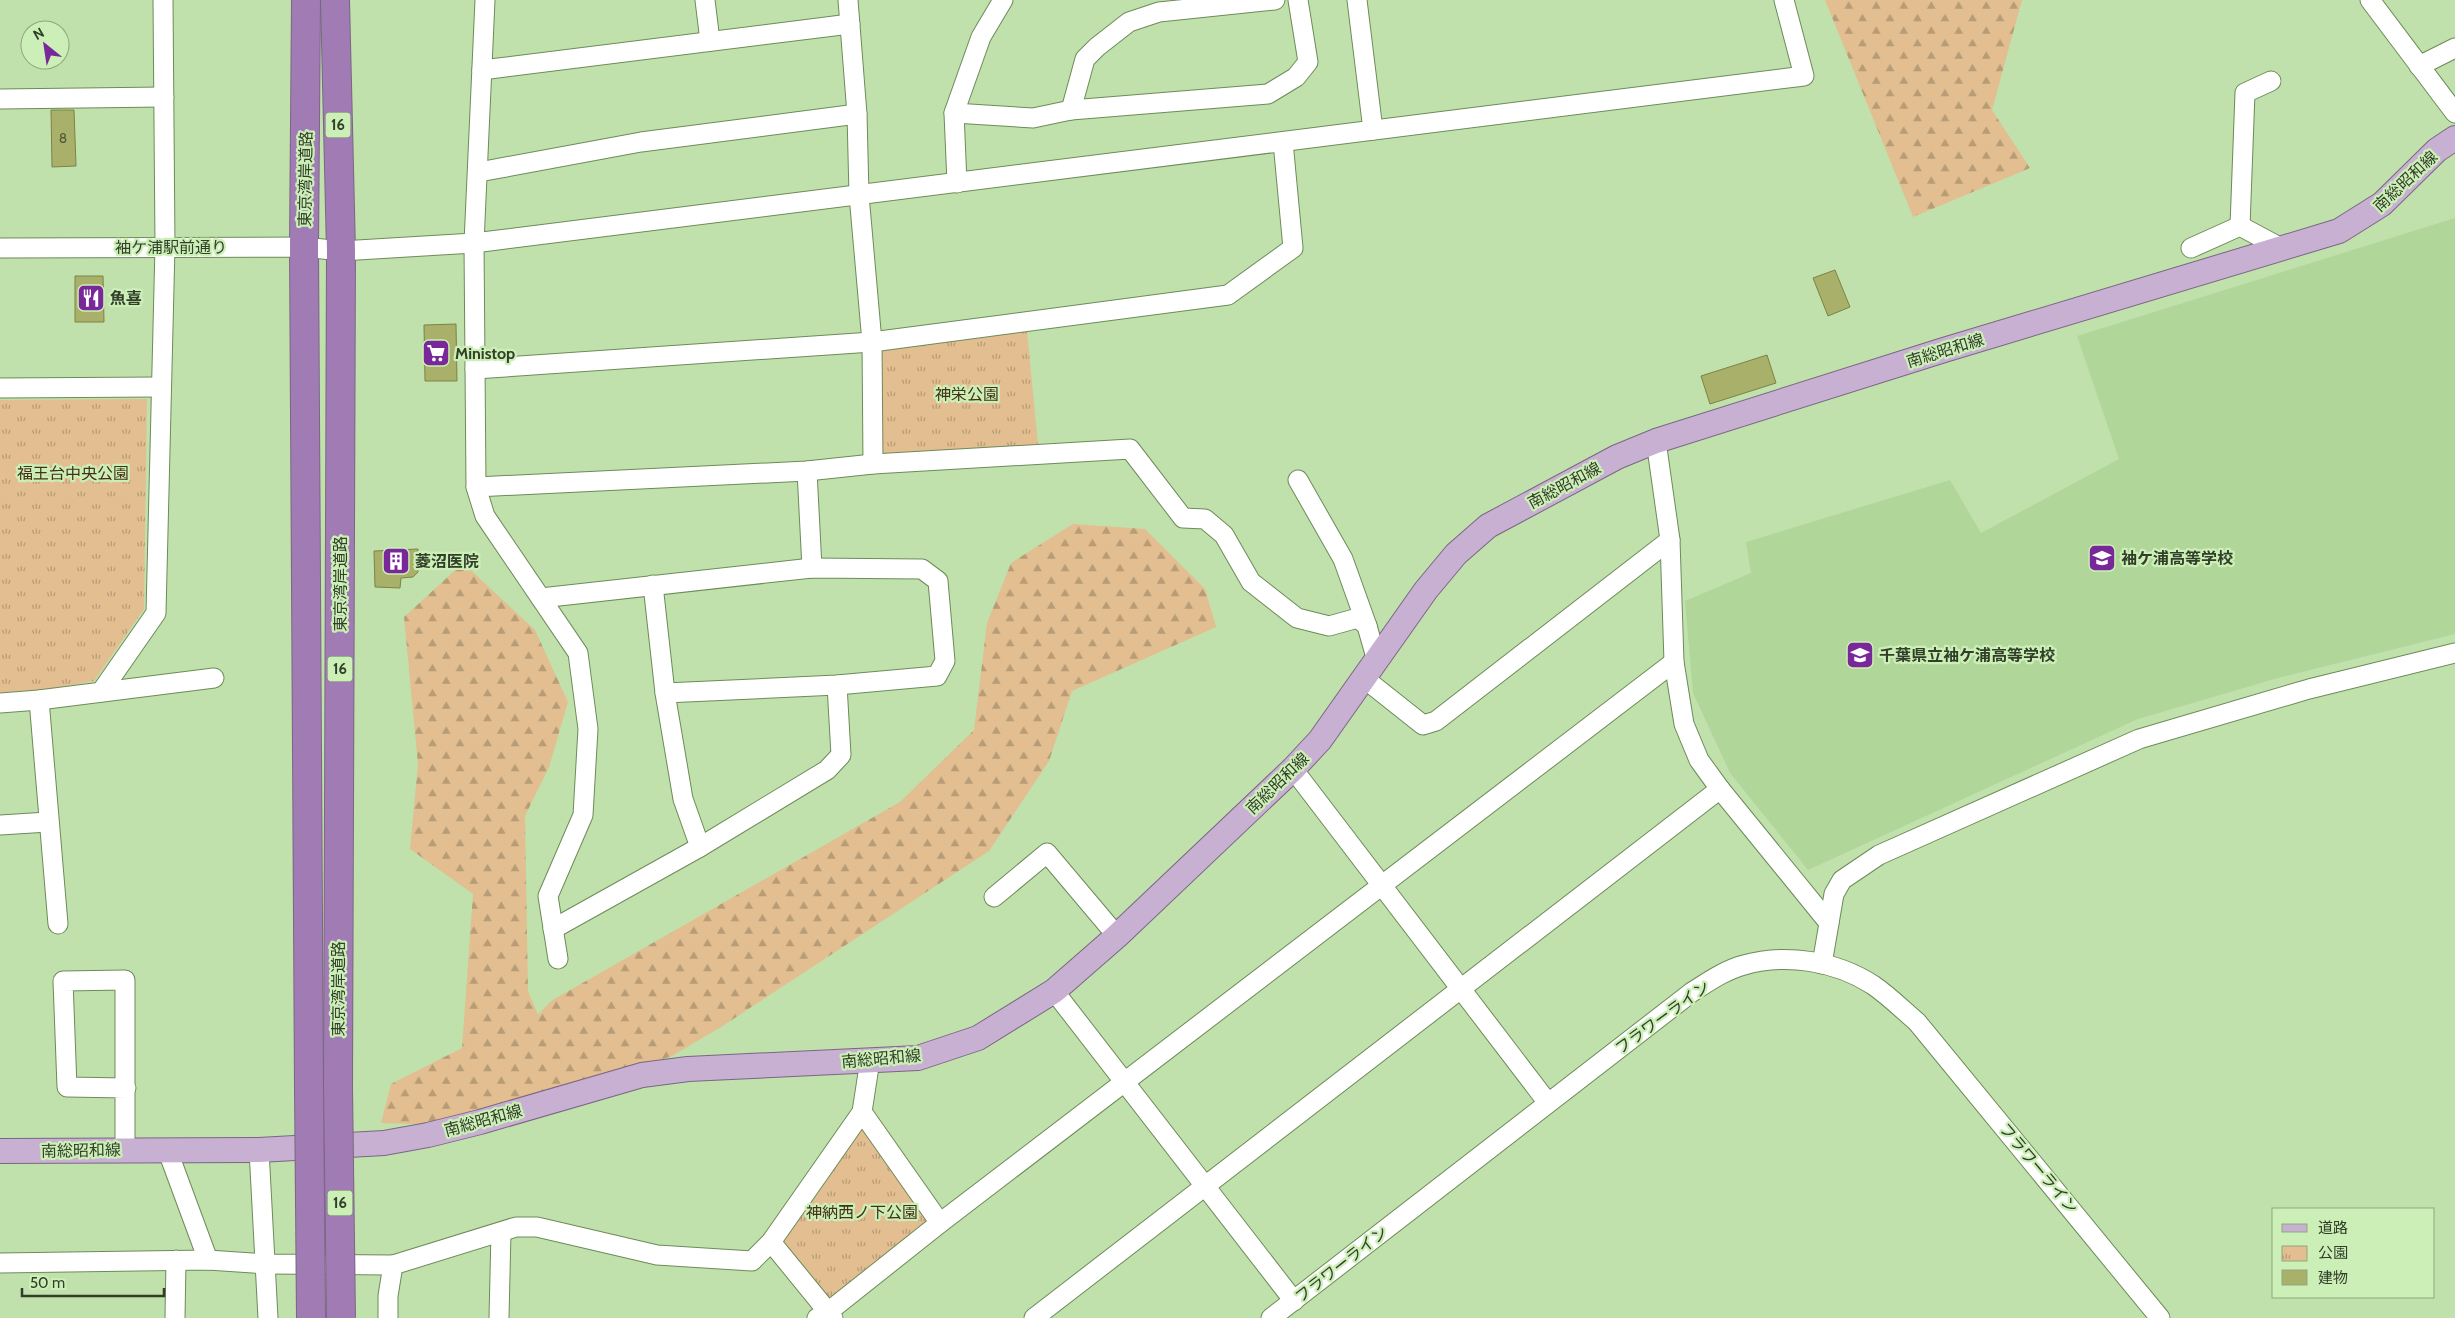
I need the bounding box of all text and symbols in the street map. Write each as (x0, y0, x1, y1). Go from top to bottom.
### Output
north arrow (20, 20, 70, 70)
text: N (30, 23, 47, 44)
road number: 16 (326, 112, 350, 138)
house number: 8 (59, 129, 67, 147)
street label: 東京湾岸道路 (295, 131, 316, 227)
street label: 南総昭和線 (2370, 147, 2441, 216)
street label: 袖ケ浦駅前通り (115, 238, 227, 257)
restaurant icon: 魚喜 (76, 283, 106, 313)
place label: 魚喜 (110, 289, 142, 308)
street label: 南総昭和線 (1904, 330, 1986, 371)
supermarket icon: Ministop (421, 338, 451, 368)
place label: Ministop (455, 344, 515, 363)
park label: 神栄公園 (935, 385, 999, 404)
street label: 南総昭和線 (1524, 458, 1604, 513)
park label: 福王台中央公園 (17, 464, 129, 483)
street label: 東京湾岸道路 (331, 536, 350, 632)
school or university icon: 袖ケ浦高等学校 (2087, 543, 2117, 573)
building icon: 菱沼医院 (381, 546, 411, 576)
place label: 袖ケ浦高等学校 (2121, 549, 2233, 568)
place label: 菱沼医院 (415, 552, 479, 571)
school or university icon: 千葉県立袖ケ浦高等学校 (1845, 640, 1875, 670)
place label: 千葉県立袖ケ浦高等学校 (1879, 646, 2055, 665)
road number: 16 (328, 656, 352, 682)
street label: 南総昭和線 (1242, 749, 1313, 818)
street label: 東京湾岸道路 (329, 941, 348, 1037)
street label: フラワーライン (1611, 977, 1713, 1058)
street label: 南総昭和線 (840, 1046, 922, 1071)
street label: 南総昭和線 (442, 1101, 524, 1140)
street label: フラワーライン (1995, 1119, 2082, 1217)
street label: 南総昭和線 (41, 1140, 121, 1161)
road number: 16 (328, 1190, 352, 1216)
park label: 神納西ノ下公園 (806, 1203, 918, 1222)
legend (2272, 1208, 2435, 1298)
text: 道路 (2318, 1219, 2348, 1237)
street label: フラワーライン (1291, 1222, 1391, 1306)
text: 公園 (2318, 1244, 2348, 1262)
scale bar (22, 1266, 165, 1298)
text: 建物 (2318, 1269, 2348, 1287)
text: 50 m (30, 1274, 65, 1292)

